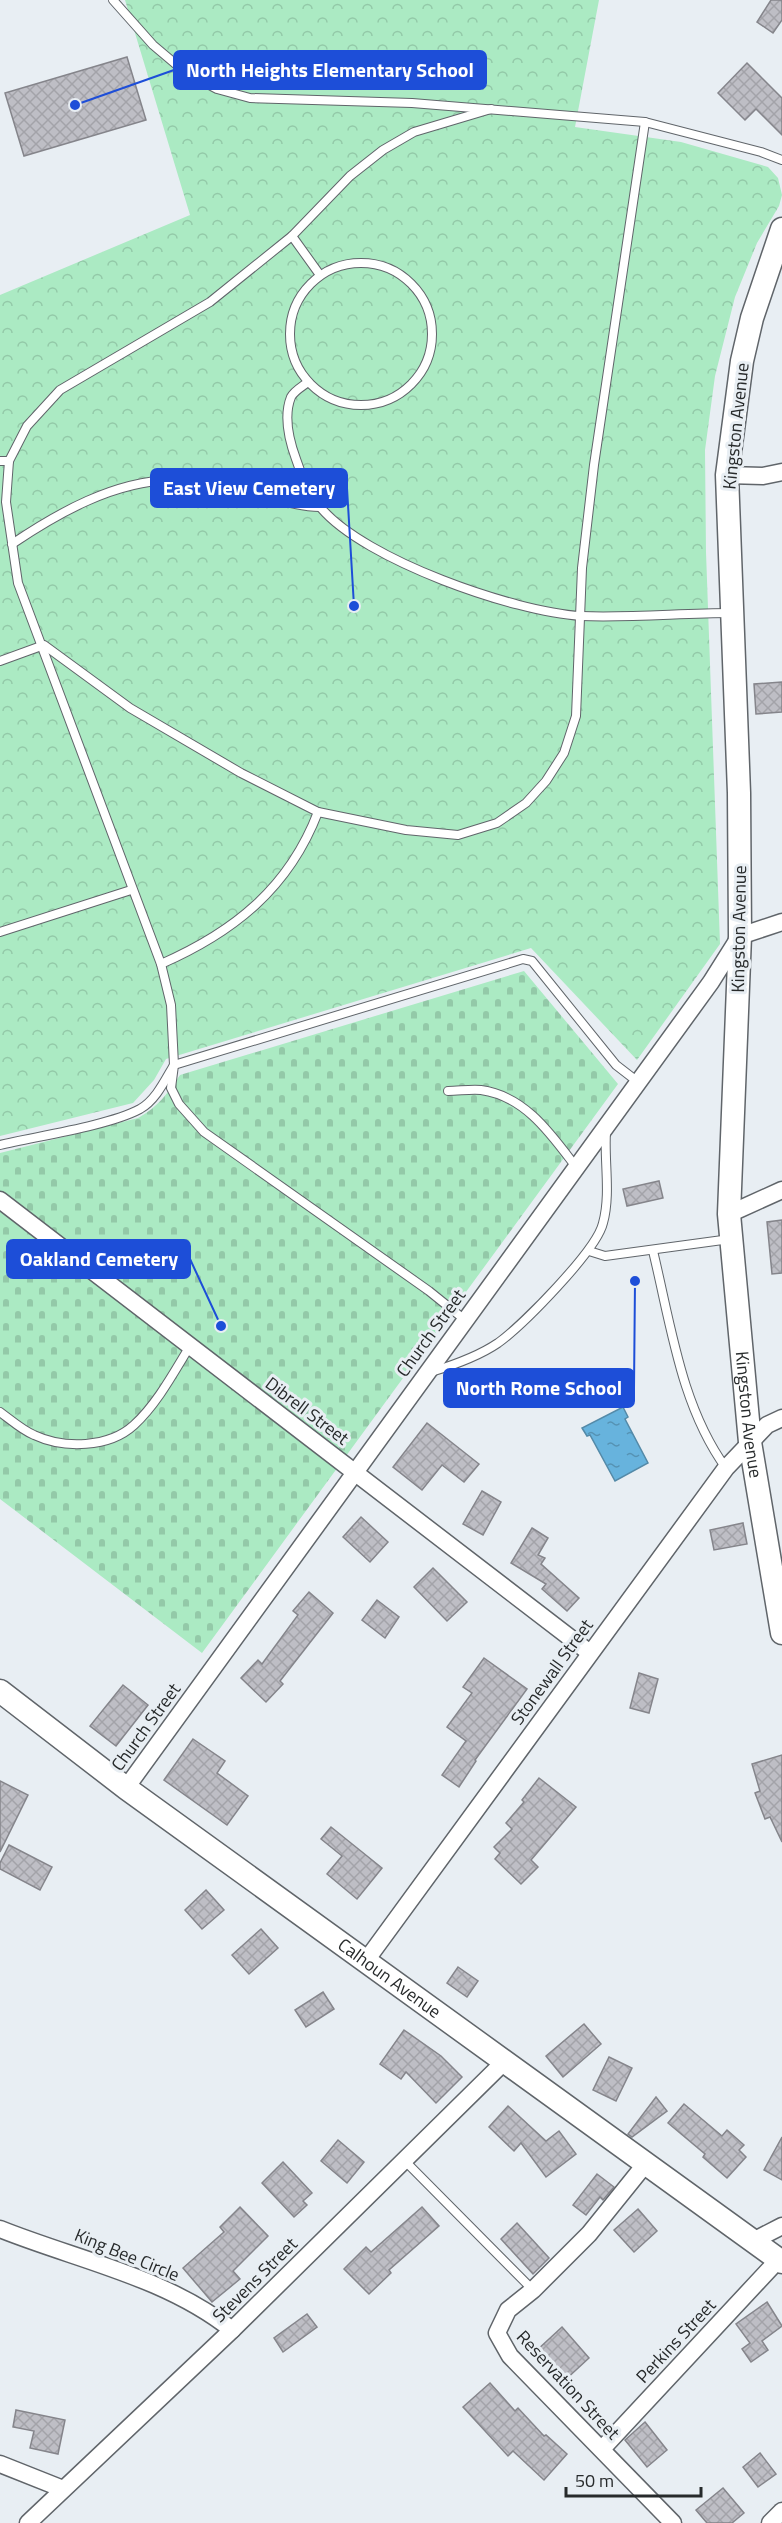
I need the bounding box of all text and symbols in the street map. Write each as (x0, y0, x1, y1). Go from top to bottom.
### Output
callout: North Heights Elementary School (174, 51, 486, 89)
text: North Heights Elementary School (186, 54, 474, 85)
street label: Kingston Avenue (715, 361, 756, 491)
callout: East View Cemetery (151, 469, 347, 507)
text: East View Cemetery (163, 472, 335, 503)
street label: Kingston Avenue (724, 865, 753, 993)
callout: Oakland Cemetery (7, 1240, 190, 1278)
text: Oakland Cemetery (20, 1243, 178, 1274)
street label: Church Street (389, 1283, 472, 1382)
street label: Kingston Avenue (729, 1350, 770, 1480)
callout: North Rome School (444, 1369, 634, 1407)
street label: Dibrell Street (260, 1370, 355, 1452)
text: North Rome School (456, 1372, 622, 1403)
street label: Stonewall Street (504, 1612, 600, 1730)
street label: Church Street (104, 1677, 187, 1776)
street label: Calhoun Avenue (332, 1931, 447, 2025)
street label: King Bee Circle (71, 2221, 184, 2288)
street label: Stevens Street (206, 2230, 304, 2328)
street label: Perkins Street (629, 2292, 722, 2389)
street label: Reservation Street (510, 2324, 627, 2446)
scale bar (566, 2460, 701, 2498)
text: 50 m (575, 2467, 614, 2494)

